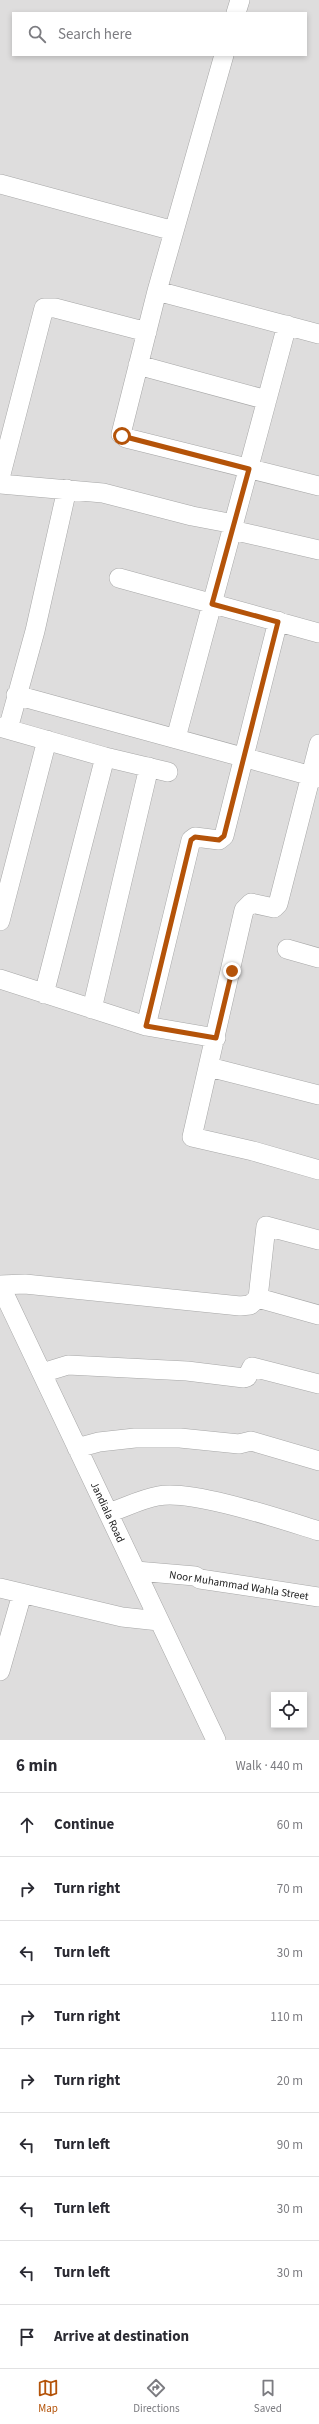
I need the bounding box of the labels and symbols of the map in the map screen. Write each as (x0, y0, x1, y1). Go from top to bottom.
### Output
route start (113, 427, 131, 445)
route end (223, 962, 241, 980)
street label: Jandiala Road (87, 1479, 128, 1545)
street label: Noor Muhammad Wahla Street (168, 1567, 310, 1604)

